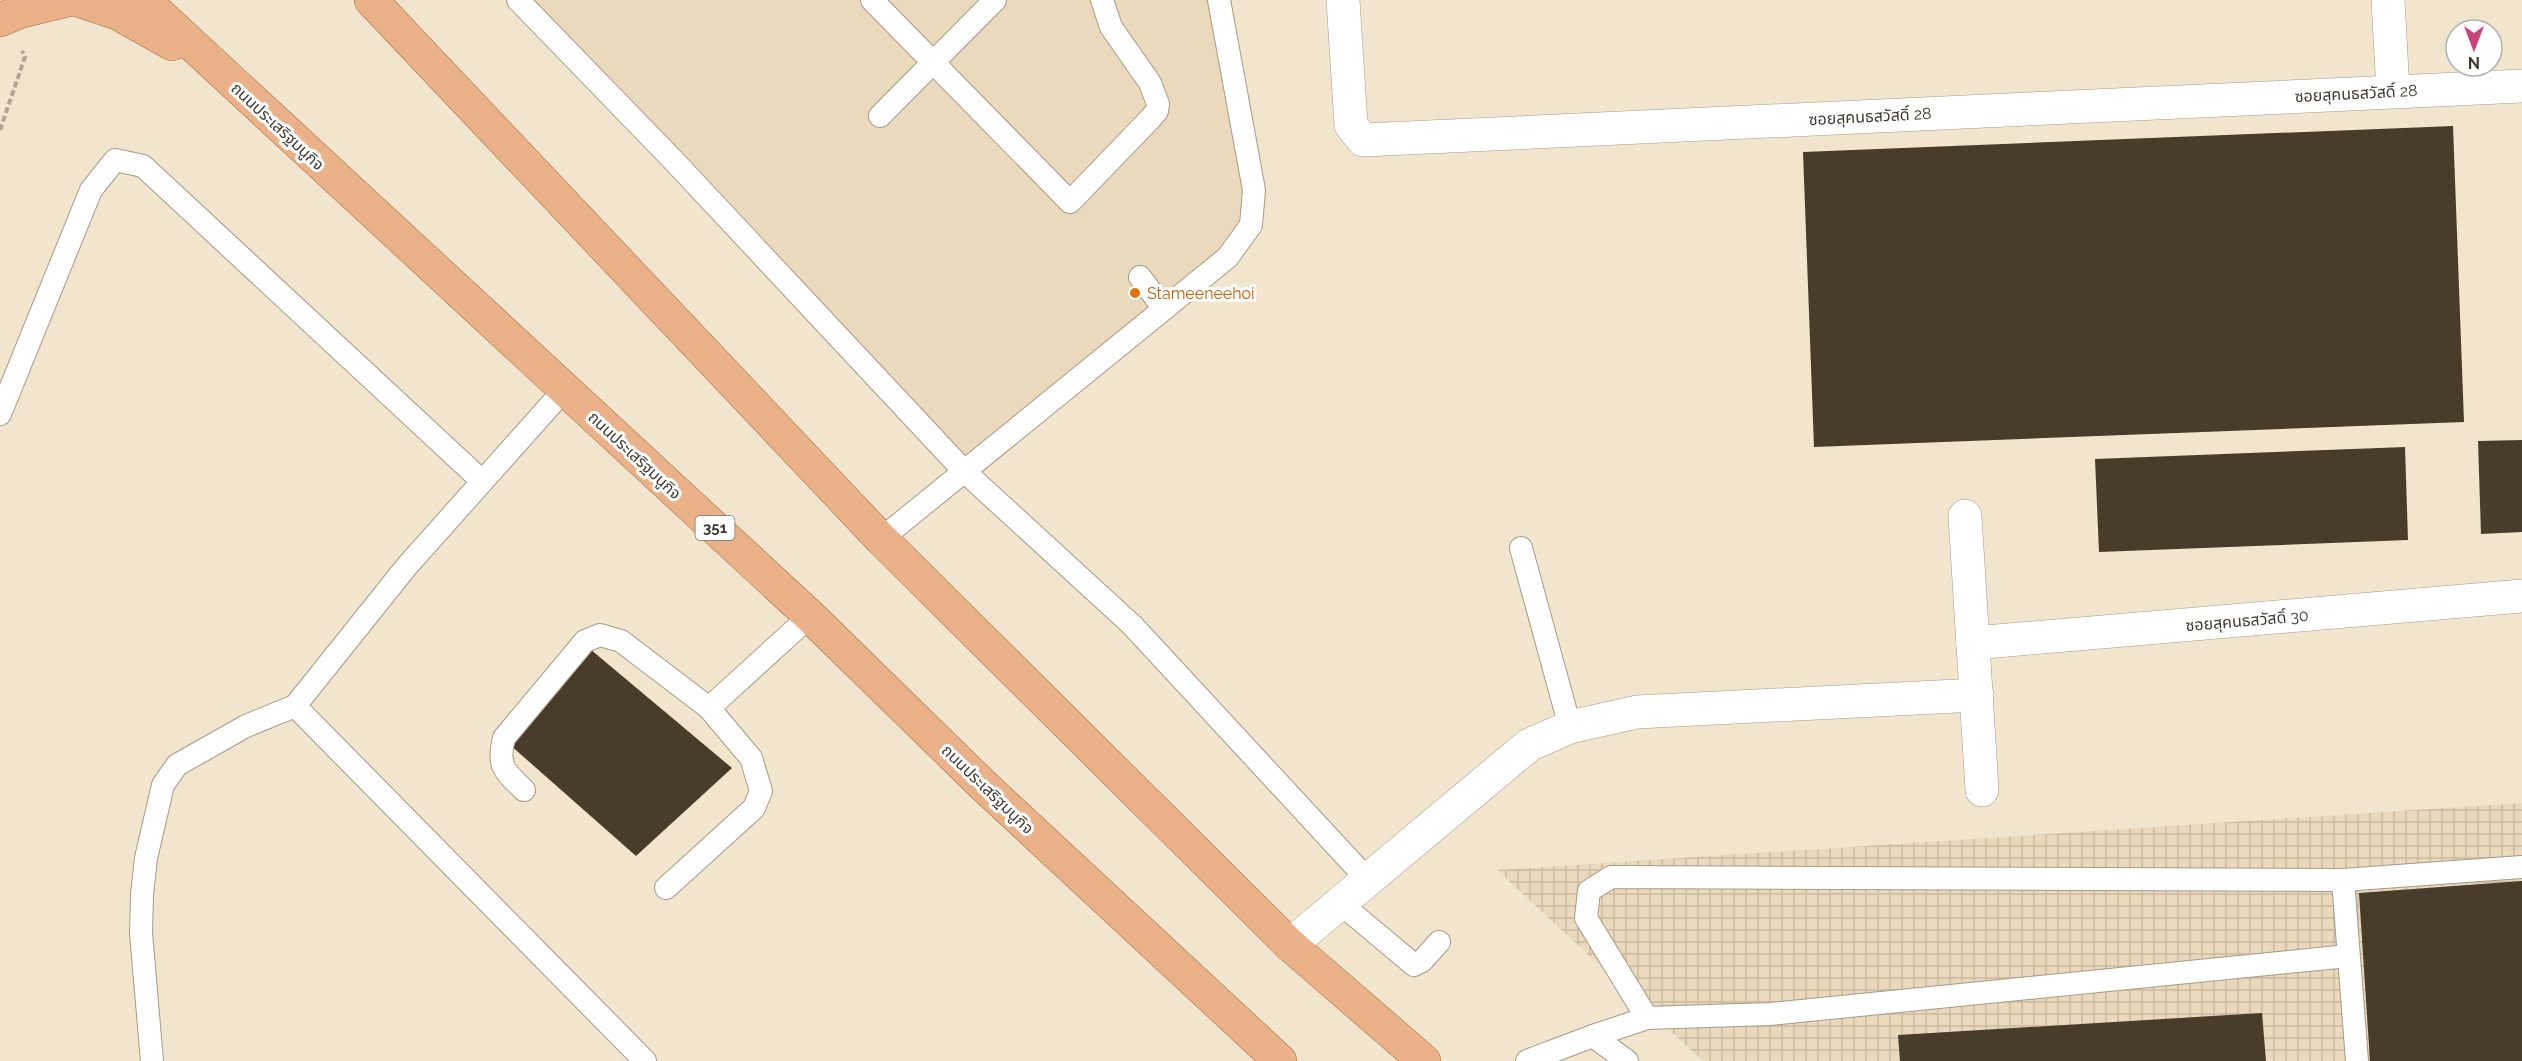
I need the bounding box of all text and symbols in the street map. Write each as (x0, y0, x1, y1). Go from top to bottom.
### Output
north arrow (2444, 18, 2504, 78)
text: N (2468, 53, 2480, 72)
street label: ถนนประเสริฐมนูกิจ (227, 78, 328, 174)
street label: ซอยสุคนธสวัสดิ์ 28 (2294, 81, 2418, 106)
street label: ซอยสุคนธสวัสดิ์ 28 (1808, 104, 1932, 129)
place label: Stameeneehoi (1147, 284, 1255, 303)
marker: Stameeneehoi (1128, 286, 1142, 300)
street label: ถนนประเสริฐมนูกิจ (584, 407, 685, 503)
road number: 351 (696, 516, 734, 540)
street label: ซอยสุคนธสวัสดิ์ 30 (2185, 606, 2309, 635)
street label: ถนนประเสริฐมนูกิจ (938, 741, 1037, 838)

